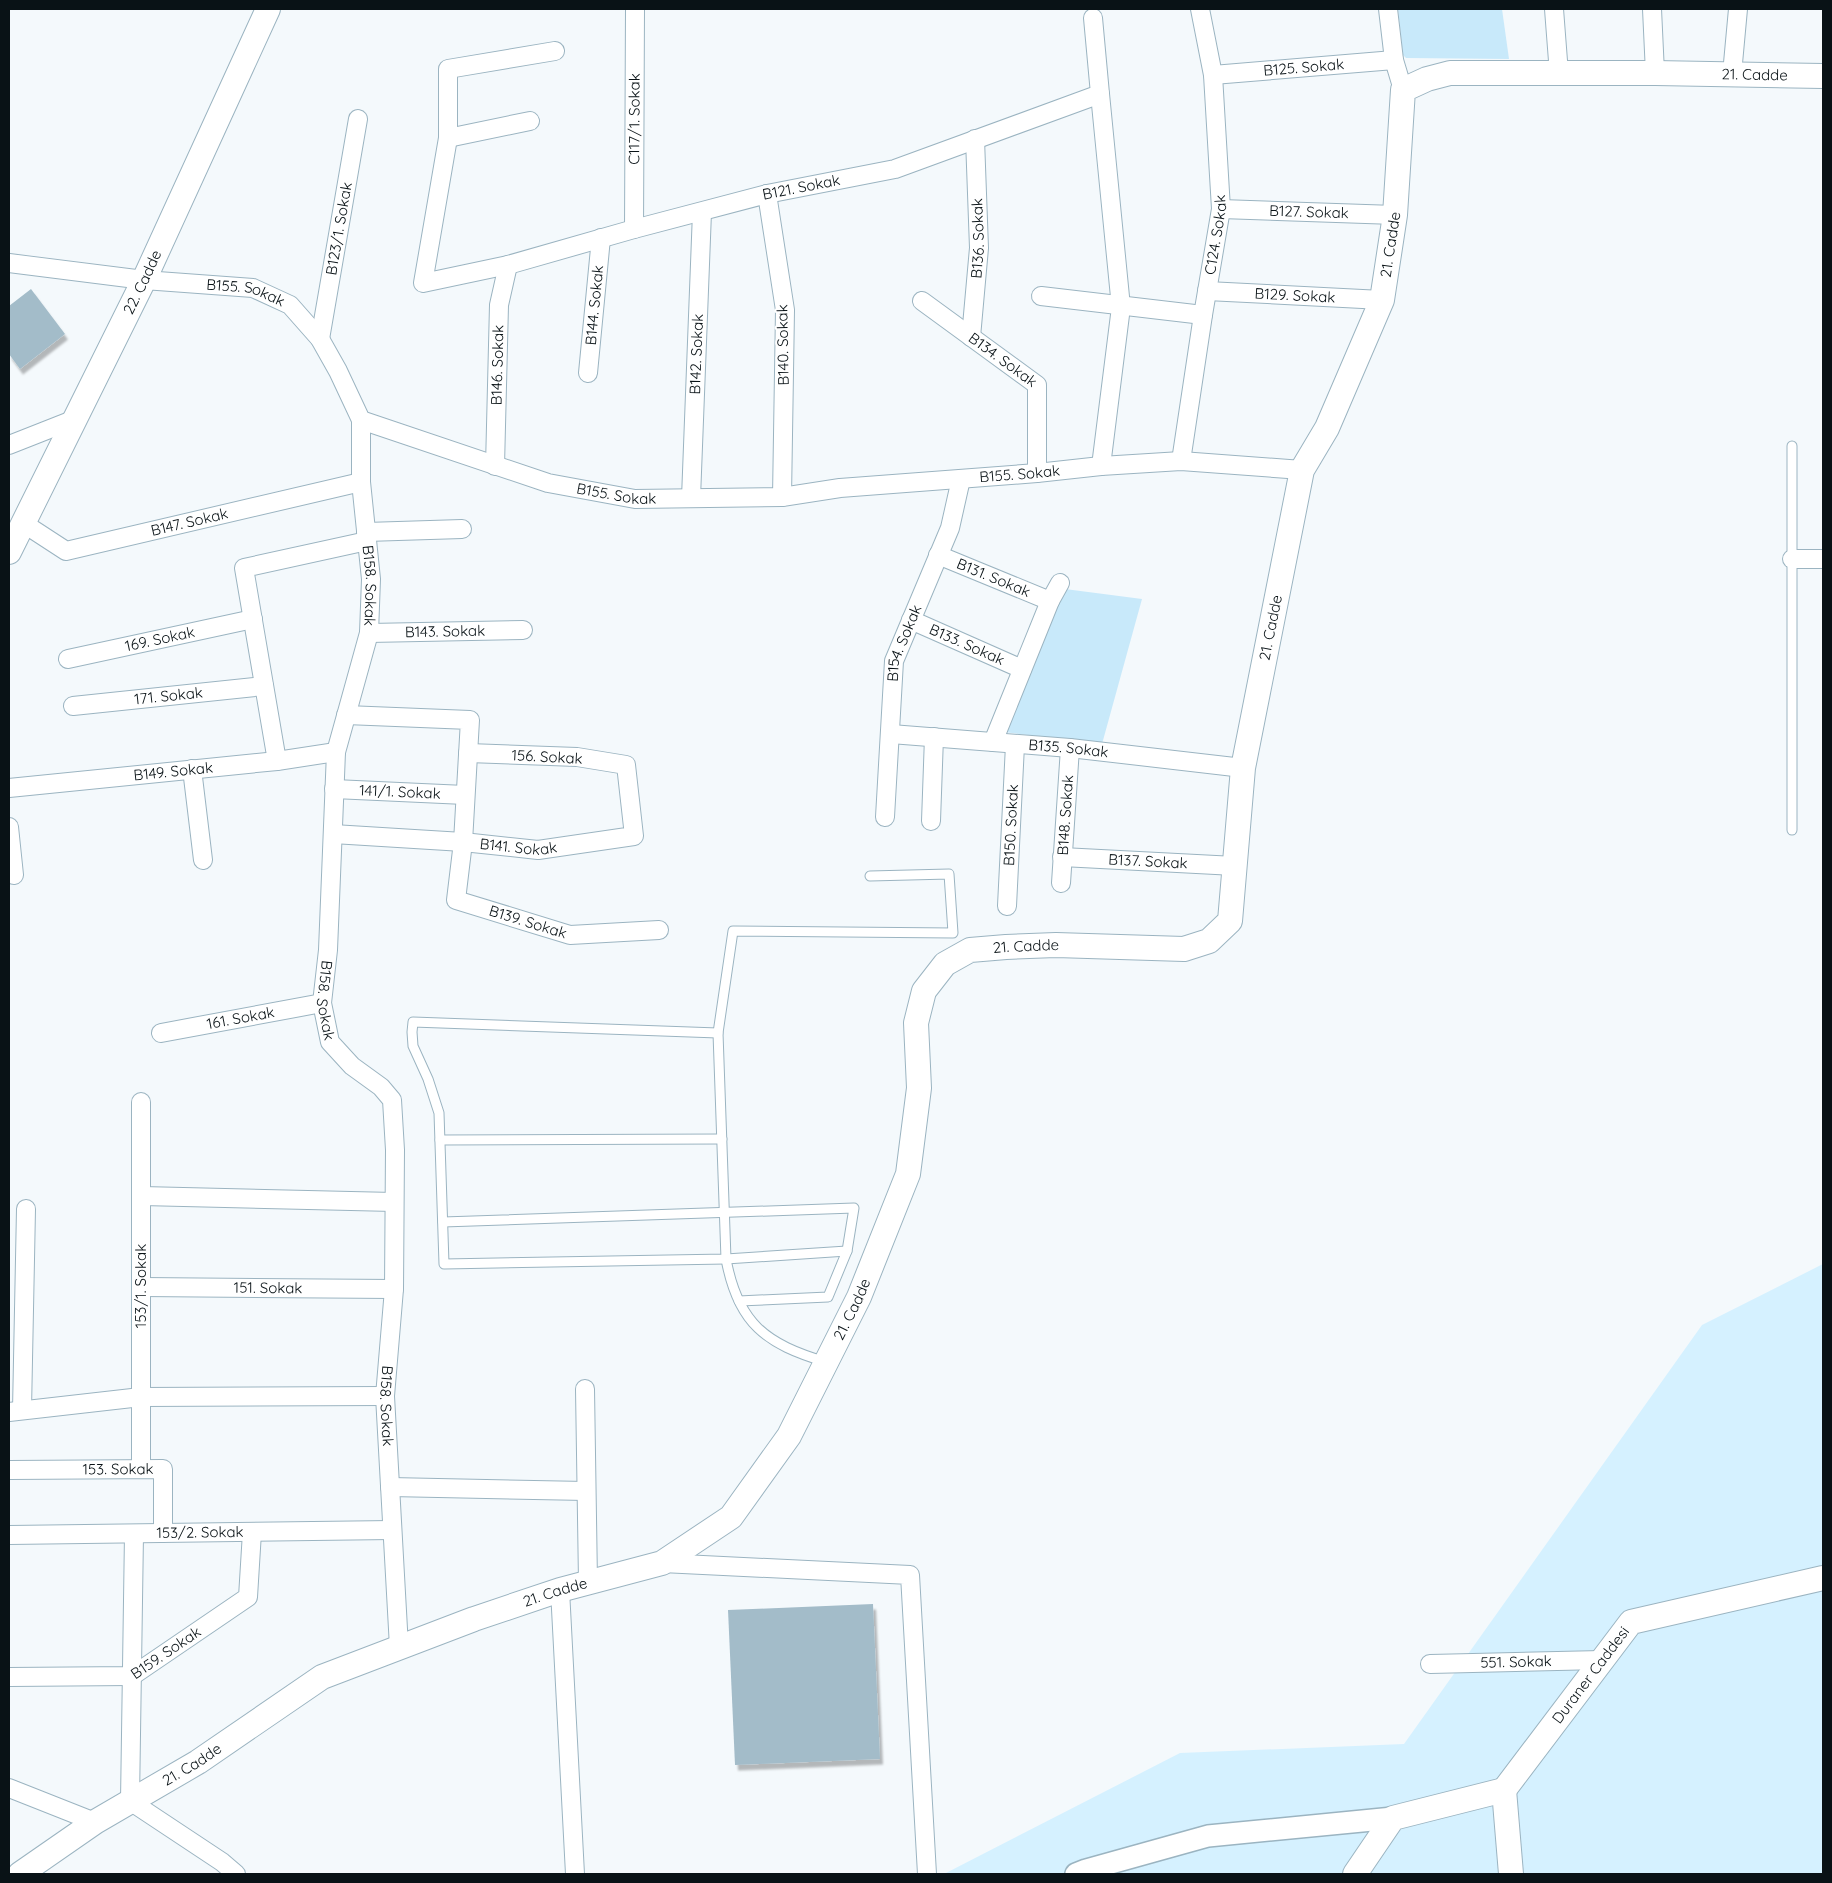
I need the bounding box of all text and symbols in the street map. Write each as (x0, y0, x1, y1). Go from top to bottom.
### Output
street label: B125. Sokak (1263, 54, 1345, 80)
street label: 21. Cadde (1721, 64, 1788, 84)
street label: C117/1. Sokak (624, 73, 644, 165)
street label: B121. Sokak (761, 170, 842, 204)
street label: B123/1. Sokak (321, 180, 356, 277)
street label: C124. Sokak (1200, 194, 1230, 276)
street label: B136. Sokak (966, 198, 988, 279)
street label: B127. Sokak (1269, 201, 1349, 222)
street label: 21. Cadde (1376, 210, 1404, 279)
street label: 22. Cadde (119, 247, 165, 317)
street label: B144. Sokak (581, 264, 607, 346)
street label: B155. Sokak (206, 275, 288, 310)
street label: B129. Sokak (1254, 283, 1336, 307)
street label: B140. Sokak (772, 304, 793, 386)
street label: B142. Sokak (685, 313, 707, 395)
street label: B146. Sokak (487, 325, 508, 405)
street label: B134. Sokak (965, 328, 1041, 391)
street label: B155. Sokak (979, 461, 1061, 486)
street label: B155. Sokak (575, 478, 656, 508)
street label: B147. Sokak (149, 503, 230, 540)
street label: B158. Sokak (359, 544, 381, 626)
street label: B131. Sokak (954, 554, 1033, 601)
street label: 21. Cadde (1255, 593, 1286, 662)
street label: B154. Sokak (883, 602, 926, 682)
street label: B133. Sokak (926, 619, 1008, 669)
street label: B143. Sokak (405, 621, 485, 641)
street label: 169. Sokak (123, 622, 196, 655)
street label: 171. Sokak (133, 682, 204, 709)
street label: B135. Sokak (1028, 735, 1110, 761)
street label: 156. Sokak (511, 745, 583, 768)
street label: B149. Sokak (132, 758, 214, 784)
street label: B148. Sokak (1053, 774, 1077, 856)
street label: 141/1. Sokak (359, 780, 441, 803)
street label: B150. Sokak (999, 784, 1022, 866)
street label: B141. Sokak (479, 834, 558, 859)
street label: B137. Sokak (1108, 849, 1188, 873)
street label: B139. Sokak (487, 901, 569, 942)
street label: 21. Cadde (992, 935, 1059, 957)
street label: B158. Sokak (313, 959, 339, 1042)
street label: 161. Sokak (205, 1002, 276, 1033)
street label: 153/1. Sokak (131, 1244, 150, 1328)
street label: 21. Cadde (829, 1275, 874, 1343)
street label: 151. Sokak (234, 1278, 302, 1297)
street label: B158. Sokak (376, 1365, 398, 1447)
street label: 153. Sokak (82, 1459, 154, 1479)
street label: 153/2. Sokak (156, 1522, 244, 1542)
street label: 21. Cadde (520, 1573, 589, 1611)
street label: B159. Sokak (127, 1622, 204, 1683)
street label: Duraner Caddesi (1548, 1622, 1633, 1727)
street label: 551. Sokak (1480, 1651, 1552, 1672)
street label: 21. Cadde (159, 1739, 225, 1790)

